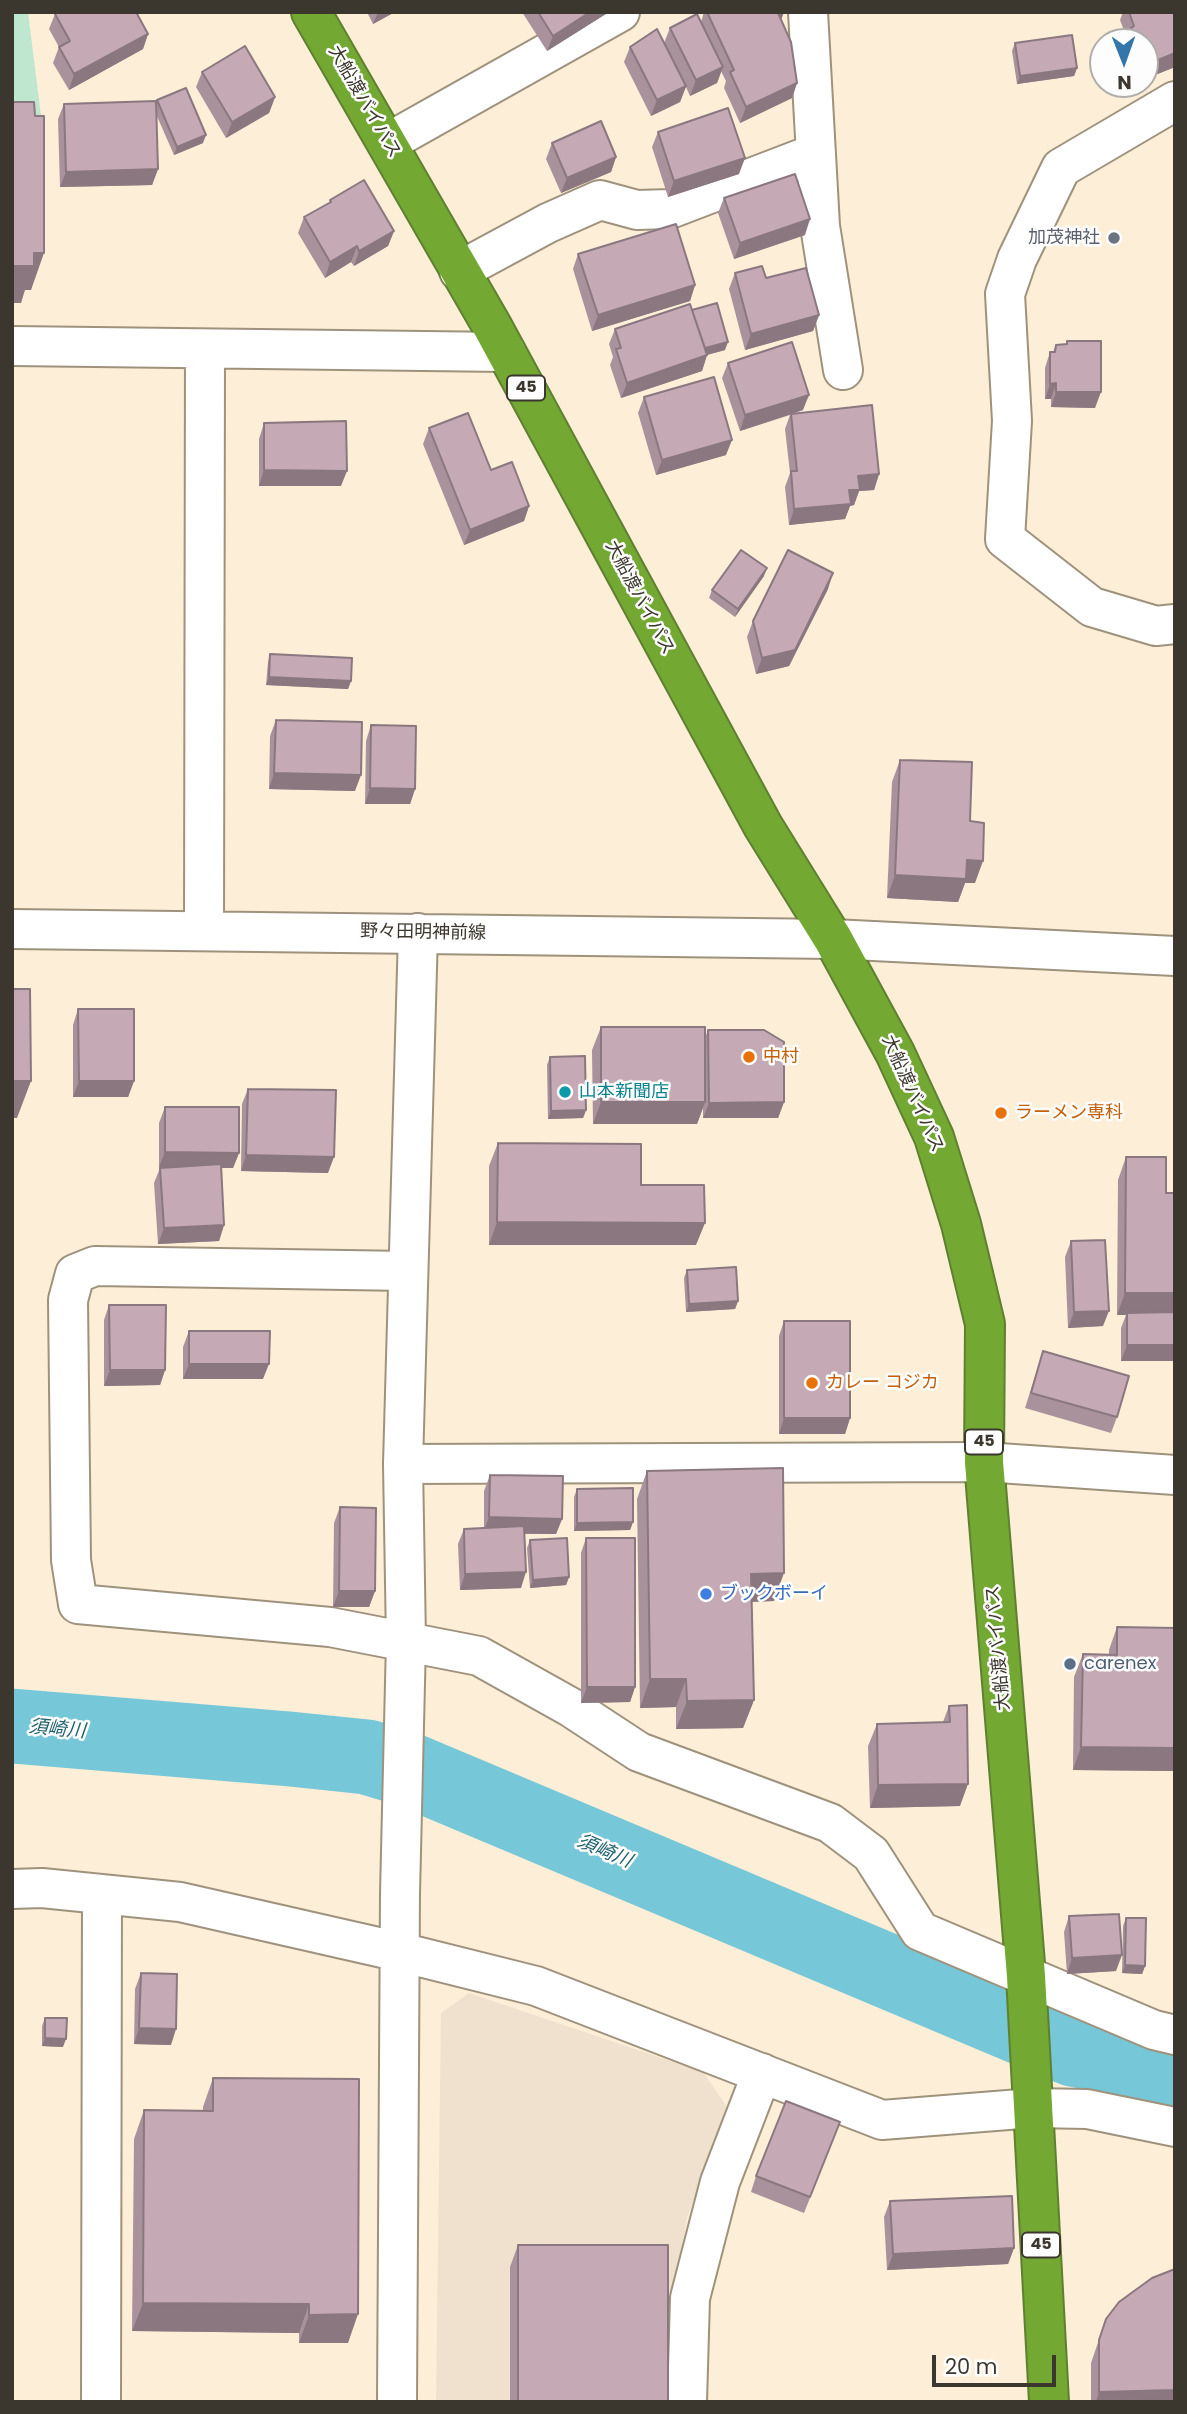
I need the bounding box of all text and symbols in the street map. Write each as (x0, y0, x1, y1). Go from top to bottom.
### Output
north arrow (1089, 28, 1159, 98)
street label: 大船渡バイパス (323, 42, 405, 162)
text: N (1117, 69, 1132, 96)
place label: 加茂神社 (1028, 227, 1100, 249)
marker: 加茂神社 (1106, 230, 1122, 246)
road number: 45 (507, 376, 545, 400)
street label: 大船渡バイパス (600, 537, 678, 659)
street label: 野々田明神前線 (360, 921, 486, 945)
street label: 大船渡バイパス (877, 1032, 947, 1156)
place label: 中村 (763, 1046, 799, 1068)
marker: 中村 (741, 1049, 757, 1065)
place label: 山本新聞店 (579, 1081, 669, 1103)
marker: 山本新聞店 (557, 1084, 573, 1100)
place label: ラーメン専科 (1015, 1102, 1123, 1124)
marker: ラーメン専科 (993, 1105, 1009, 1121)
place label: カレー コジカ (826, 1372, 939, 1394)
marker: カレー コジカ (804, 1375, 820, 1391)
road number: 45 (965, 1430, 1003, 1454)
place label: ブックボーイ (720, 1583, 828, 1605)
street label: 大船渡バイパス (983, 1584, 1015, 1712)
marker: ブックボーイ (698, 1586, 714, 1602)
place label: carenex (1084, 1653, 1156, 1675)
marker: carenex (1062, 1656, 1078, 1672)
water label: 須崎川 (28, 1716, 86, 1744)
water label: 須崎川 (573, 1830, 635, 1874)
road number: 45 (1022, 2232, 1060, 2258)
scale bar (935, 2340, 1059, 2384)
text: 20 m (945, 2352, 998, 2381)

